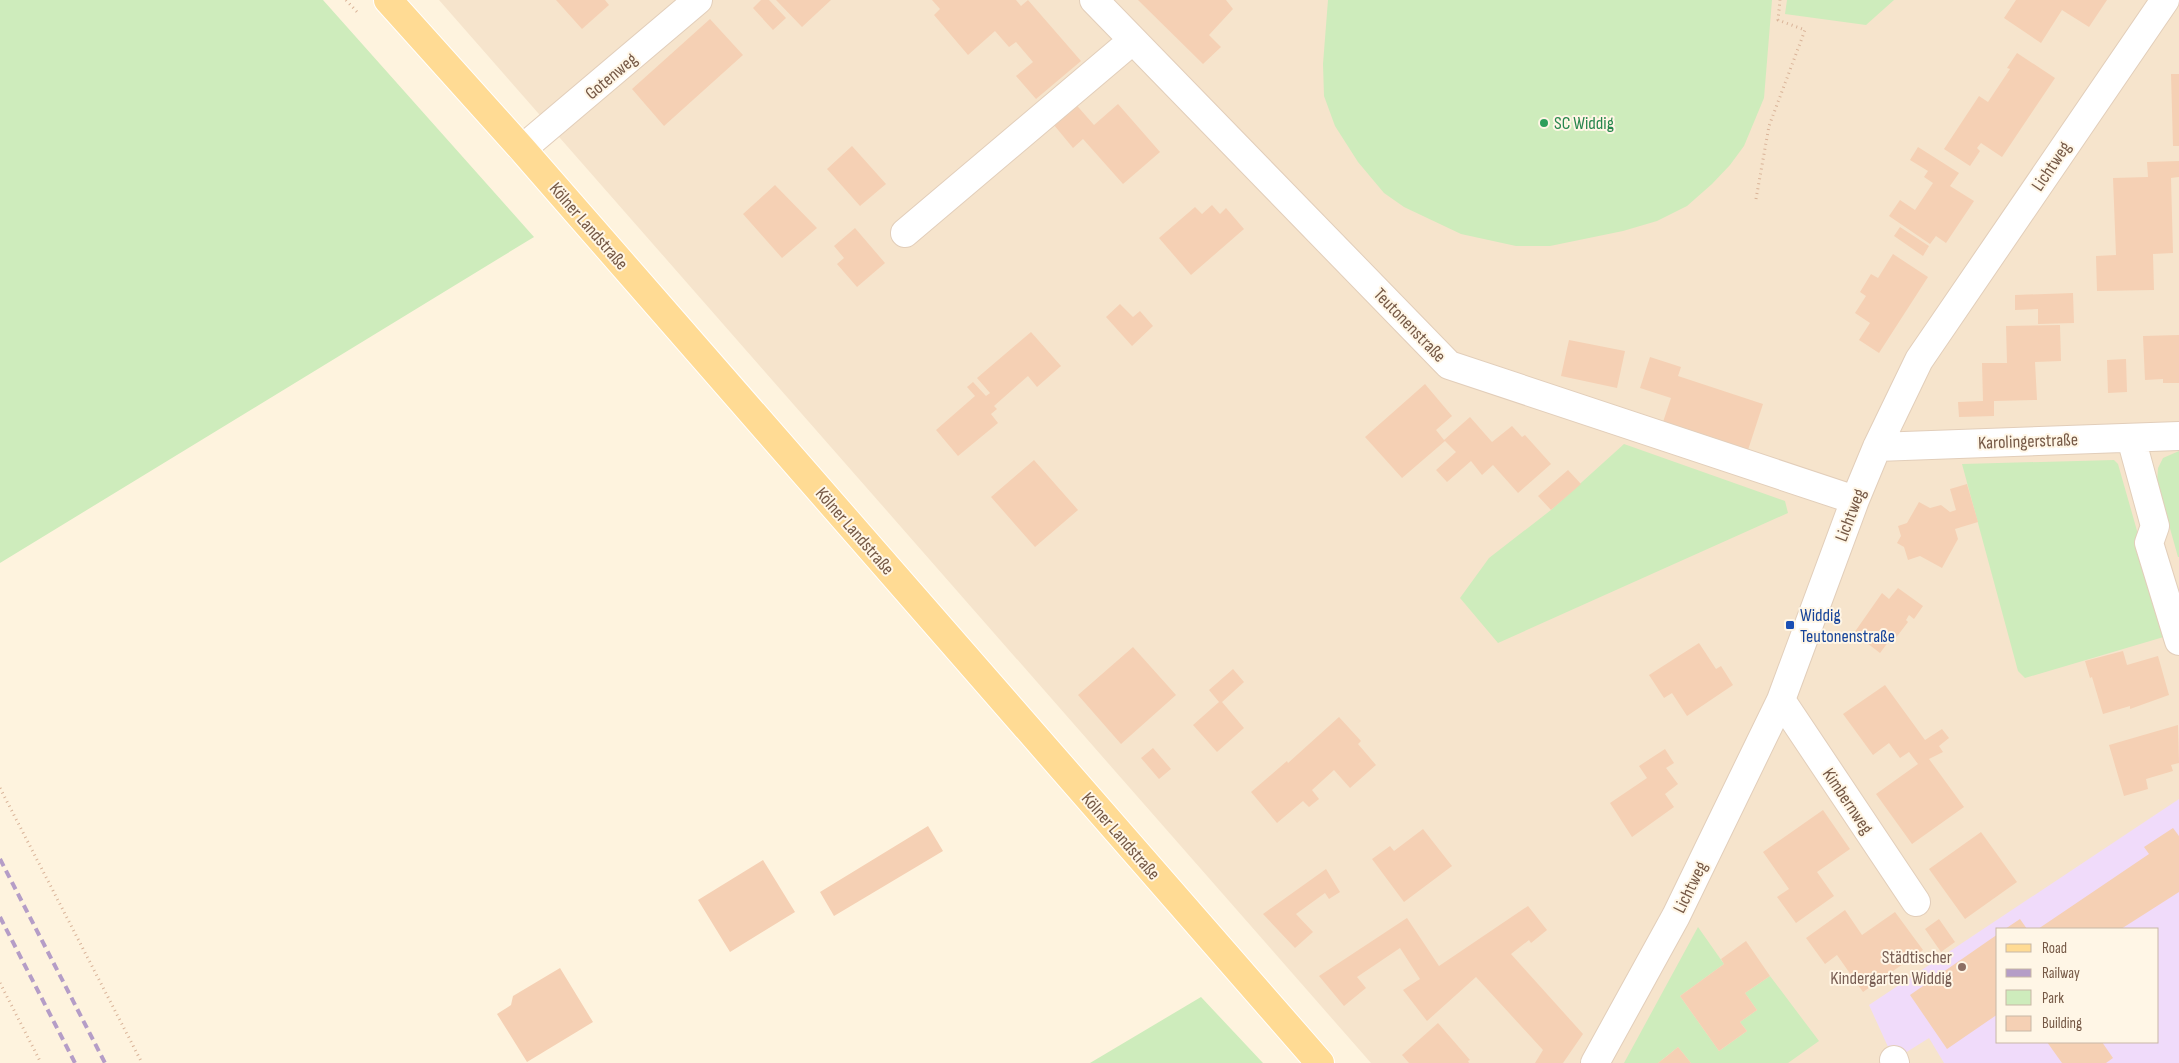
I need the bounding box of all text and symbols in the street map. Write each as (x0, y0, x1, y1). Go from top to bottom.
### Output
street label: Gotenweg (581, 49, 642, 104)
place label: SC Widdig (1554, 113, 1614, 134)
marker: SC Widdig (1538, 117, 1550, 129)
street label: Lichtweg (2027, 138, 2075, 195)
street label: Kölner Landstraße (545, 178, 632, 274)
street label: Teutonenstraße (1369, 284, 1450, 367)
street label: Karolingerstraße (1978, 429, 2078, 454)
street label: Kölner Landstraße (811, 483, 898, 579)
street label: Lichtweg (1831, 486, 1870, 545)
place label: Widdig Teutonenstraße (1800, 605, 1895, 647)
marker: Widdig Teutonenstraße (1784, 619, 1796, 631)
street label: Kimbernweg (1818, 764, 1877, 838)
street label: Kölner Landstraße (1077, 788, 1164, 884)
street label: Lichtweg (1669, 858, 1712, 917)
legend (1996, 928, 2159, 1043)
text: Road (2042, 939, 2067, 958)
place label: Städtischer Kindergarten Widdig (1830, 947, 1952, 989)
marker: Städtischer Kindergarten Widdig (1956, 961, 1968, 973)
text: Railway (2042, 964, 2080, 983)
text: Park (2042, 989, 2064, 1008)
text: Building (2042, 1014, 2082, 1033)

